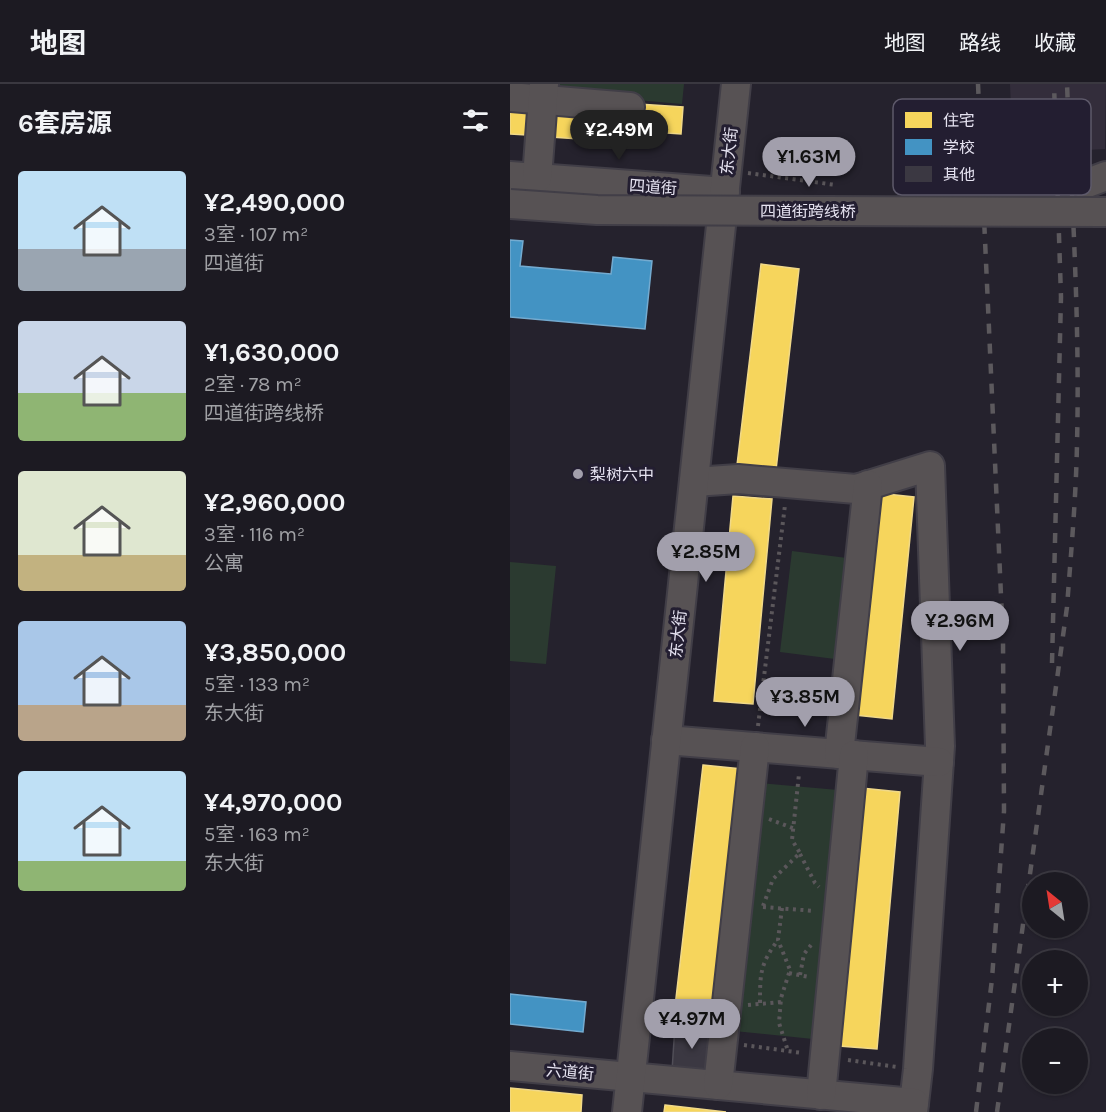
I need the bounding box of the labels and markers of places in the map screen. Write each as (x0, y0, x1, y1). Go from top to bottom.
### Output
pin: ¥2.49M (570, 110, 668, 161)
pin: ¥1.63M (760, 137, 858, 188)
place label: 梨树六中 (590, 465, 654, 484)
marker: 梨树六中 (571, 467, 585, 481)
pin: ¥2.85M (657, 532, 755, 583)
pin: ¥2.96M (911, 601, 1009, 652)
pin: ¥3.85M (756, 677, 854, 728)
pin: ¥4.97M (643, 999, 741, 1050)

